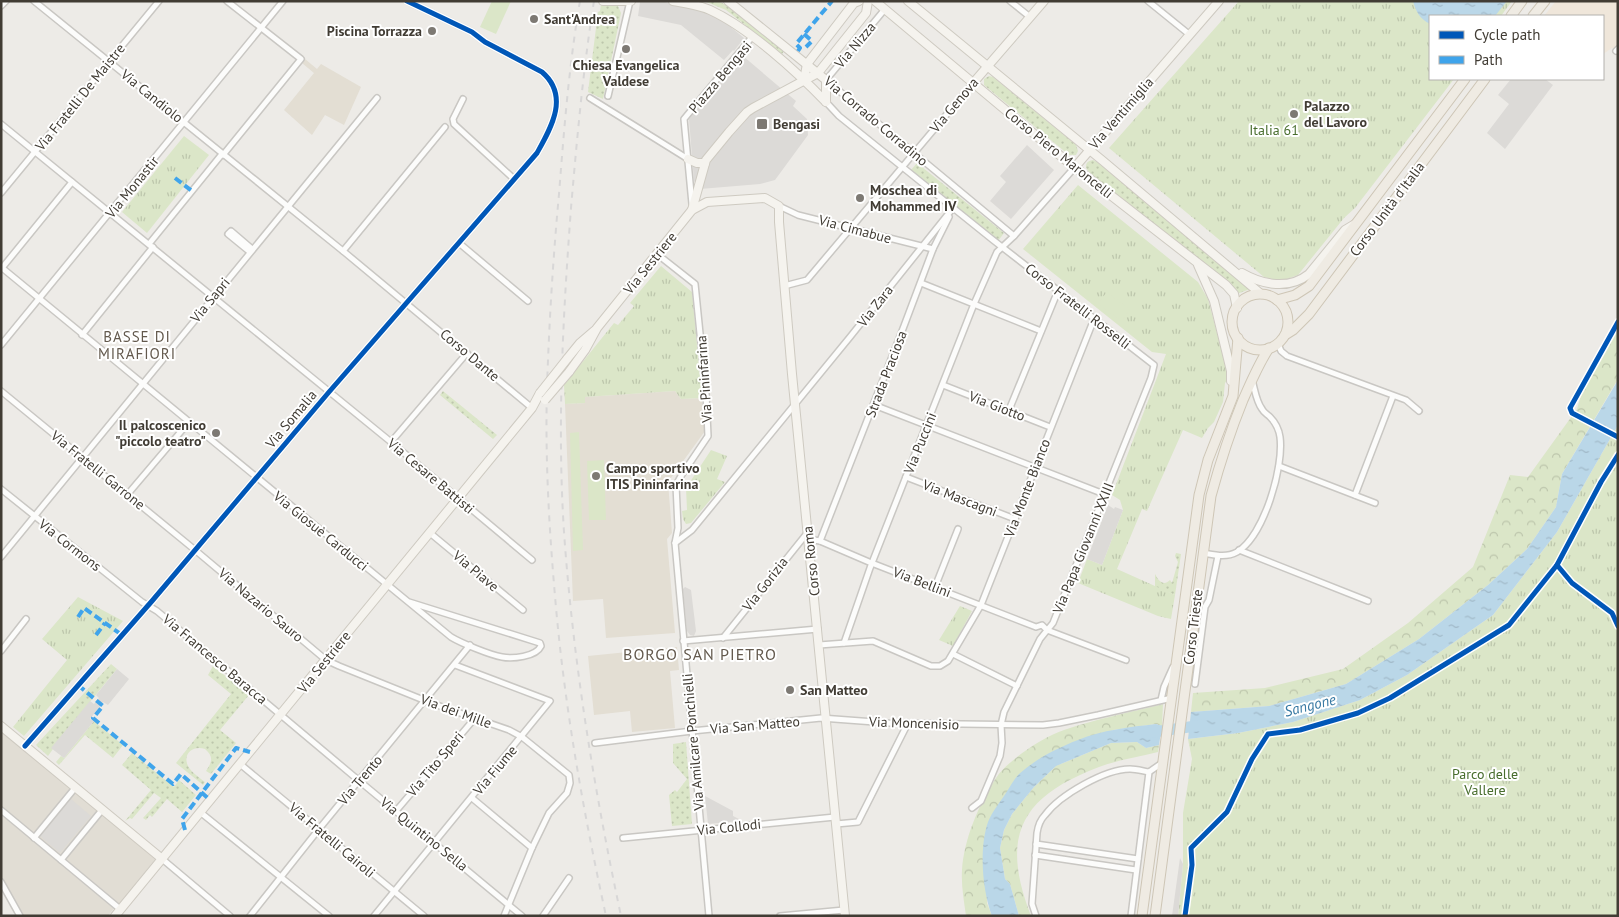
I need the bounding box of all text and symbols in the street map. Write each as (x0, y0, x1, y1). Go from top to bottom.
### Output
place label: Sant'Andrea (544, 10, 615, 28)
marker: Sant'Andrea (528, 13, 540, 25)
legend (1429, 15, 1604, 80)
street label: Via Nizza (830, 18, 880, 73)
place label: Piscina Torrazza (327, 22, 422, 40)
marker: Piscina Torrazza (426, 25, 438, 37)
text: Cycle path (1474, 25, 1540, 44)
street label: Piazza Bengasi (685, 37, 755, 117)
street label: Via Fratelli De Maistre (31, 40, 129, 155)
marker: Chiesa Evangelica Valdese (620, 43, 632, 55)
text: Path (1474, 50, 1503, 69)
place label: Chiesa Evangelica Valdese (573, 56, 679, 90)
street label: Via Candiolo (116, 65, 187, 127)
street label: Via Corrado Corradino (819, 72, 932, 170)
street label: Via Ventimiglia (1084, 73, 1157, 154)
street label: Via Genova (925, 74, 982, 137)
place label: Palazzo del Lavoro (1304, 97, 1367, 131)
street label: Corso Piero Maroncelli (1001, 104, 1117, 202)
marker: Palazzo del Lavoro (1288, 108, 1300, 120)
place label: Bengasi (773, 115, 820, 133)
marker: Bengasi (755, 117, 769, 131)
park label: Italia 61 (1249, 121, 1299, 139)
street label: Via Monastir (101, 152, 163, 222)
street label: Corso Unità d'Italia (1346, 158, 1429, 260)
place label: Moschea di Mohammed IV (870, 181, 957, 215)
marker: Moschea di Mohammed IV (854, 192, 866, 204)
street label: Via Cimabue (816, 210, 893, 247)
street label: Via Sestriere (619, 228, 681, 299)
street label: Corso Fratelli Rosselli (1022, 259, 1134, 353)
street label: Via Sapri (186, 274, 234, 327)
street label: Via Zara (852, 281, 897, 331)
street label: Corso Dante (436, 325, 504, 385)
district label: BASSE DI MIRAFIORI (98, 327, 176, 363)
street label: Strada Praciosa (861, 328, 911, 420)
street label: Via Pininfarina (692, 335, 716, 424)
street label: Via Somalia (261, 386, 321, 453)
street label: Via Giotto (965, 387, 1028, 425)
street label: Via Puccini (899, 410, 940, 477)
place label: Il palcoscenico "piccolo teatro" (115, 416, 206, 450)
street label: Via Fratelli Garrone (46, 426, 149, 513)
marker: Il palcoscenico "piccolo teatro" (210, 427, 222, 439)
street label: Via Cesare Battisti (383, 434, 478, 518)
street label: Via Monte Bianco (1000, 436, 1054, 541)
place label: Campo sportivo ITIS Pininfarina (606, 459, 700, 493)
marker: Campo sportivo ITIS Pininfarina (590, 470, 602, 482)
street label: Via Mascagni (919, 475, 1000, 520)
street label: Via Papa Giovanni XXIII (1048, 480, 1118, 617)
street label: Via Giosuè Carducci (269, 487, 372, 575)
street label: Via Cormons (34, 514, 105, 575)
street label: Corso Roma (798, 525, 824, 597)
street label: Via Piave (449, 546, 503, 595)
street label: Via Gorizia (738, 553, 792, 616)
street label: Via Bellini (889, 562, 954, 601)
street label: Via Nazario Sauro (214, 563, 307, 646)
street label: Corso Trieste (1179, 588, 1207, 666)
street label: Via Francesco Baracca (158, 609, 271, 708)
street label: Via Sestriere (293, 627, 355, 698)
district label: BORGO SAN PIETRO (623, 644, 777, 664)
street label: Via Amilcare Ponchielli (678, 673, 708, 812)
place label: San Matteo (800, 681, 868, 699)
marker: San Matteo (784, 684, 796, 696)
street label: Via dei Mille (417, 689, 494, 732)
water label: Sangone (1282, 689, 1338, 721)
street label: Via San Matteo (708, 712, 801, 738)
street label: Via Moncenisio (868, 712, 959, 734)
street label: Via Tito Speri (402, 728, 468, 801)
street label: Via Fiume (468, 741, 521, 799)
street label: Via Trento (333, 751, 386, 809)
park label: Parco delle Vallere (1452, 765, 1518, 799)
street label: Via Quintino Sella (376, 792, 472, 875)
street label: Via Fratelli Cairoli (284, 798, 379, 881)
street label: Via Collodi (695, 815, 762, 839)

